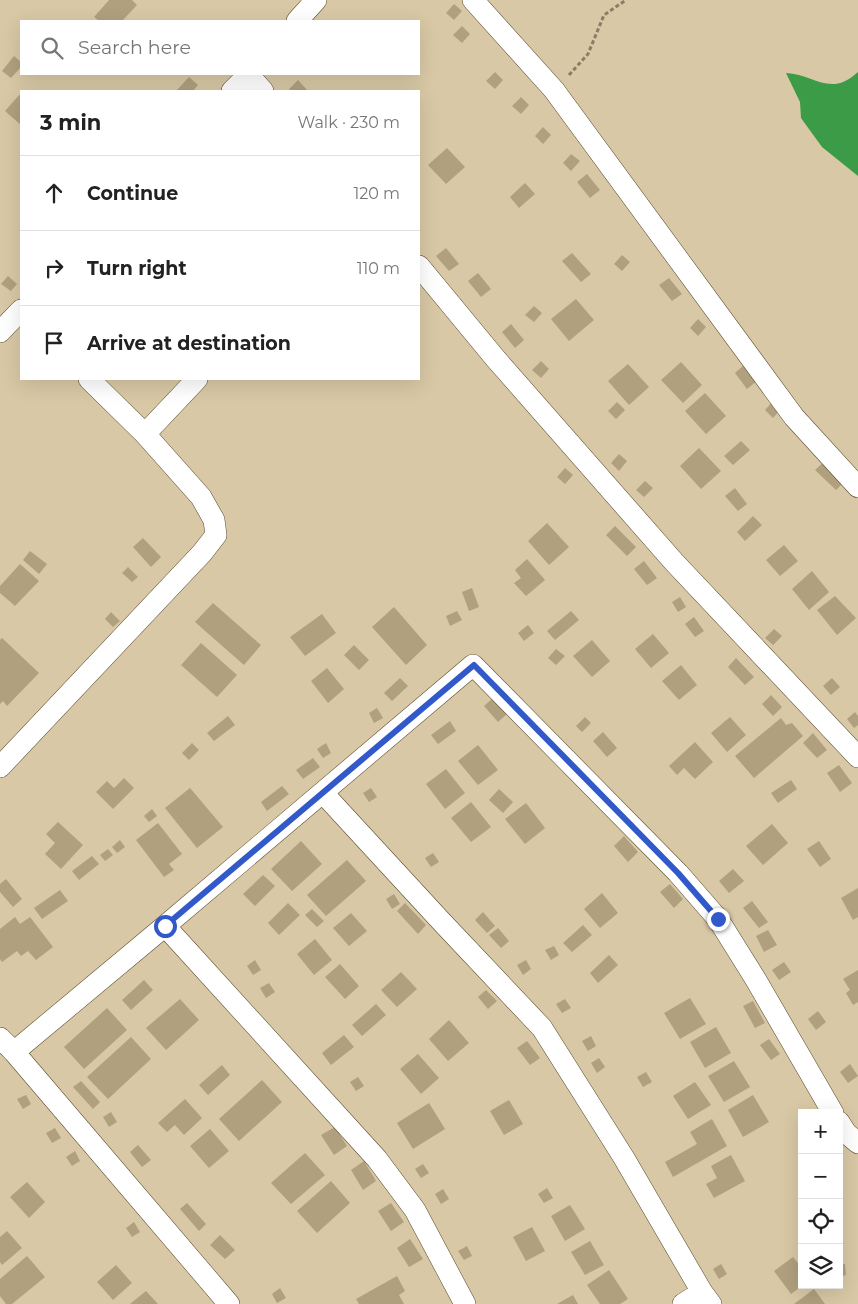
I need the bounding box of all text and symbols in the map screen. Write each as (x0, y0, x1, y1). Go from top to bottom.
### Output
search box (20, 20, 420, 75)
icon: search (38, 34, 66, 62)
text: Search here (78, 36, 191, 59)
text: 3 min (40, 110, 101, 135)
text: Walk · 230 m (298, 113, 400, 132)
icon: ahead (40, 179, 68, 207)
text: Continue (87, 182, 178, 205)
text: 120 m (353, 184, 400, 203)
icon: right (40, 254, 68, 282)
text: Turn right (87, 257, 187, 280)
text: 110 m (357, 259, 400, 278)
icon: arrive (40, 329, 68, 357)
text: Arrive at destination (87, 332, 291, 355)
route end (707, 908, 730, 931)
route start (154, 915, 177, 938)
map controls (798, 1109, 843, 1289)
button: + (798, 1109, 843, 1154)
button: − (798, 1154, 843, 1199)
button: locate (798, 1199, 843, 1244)
button: layers (798, 1244, 843, 1289)

